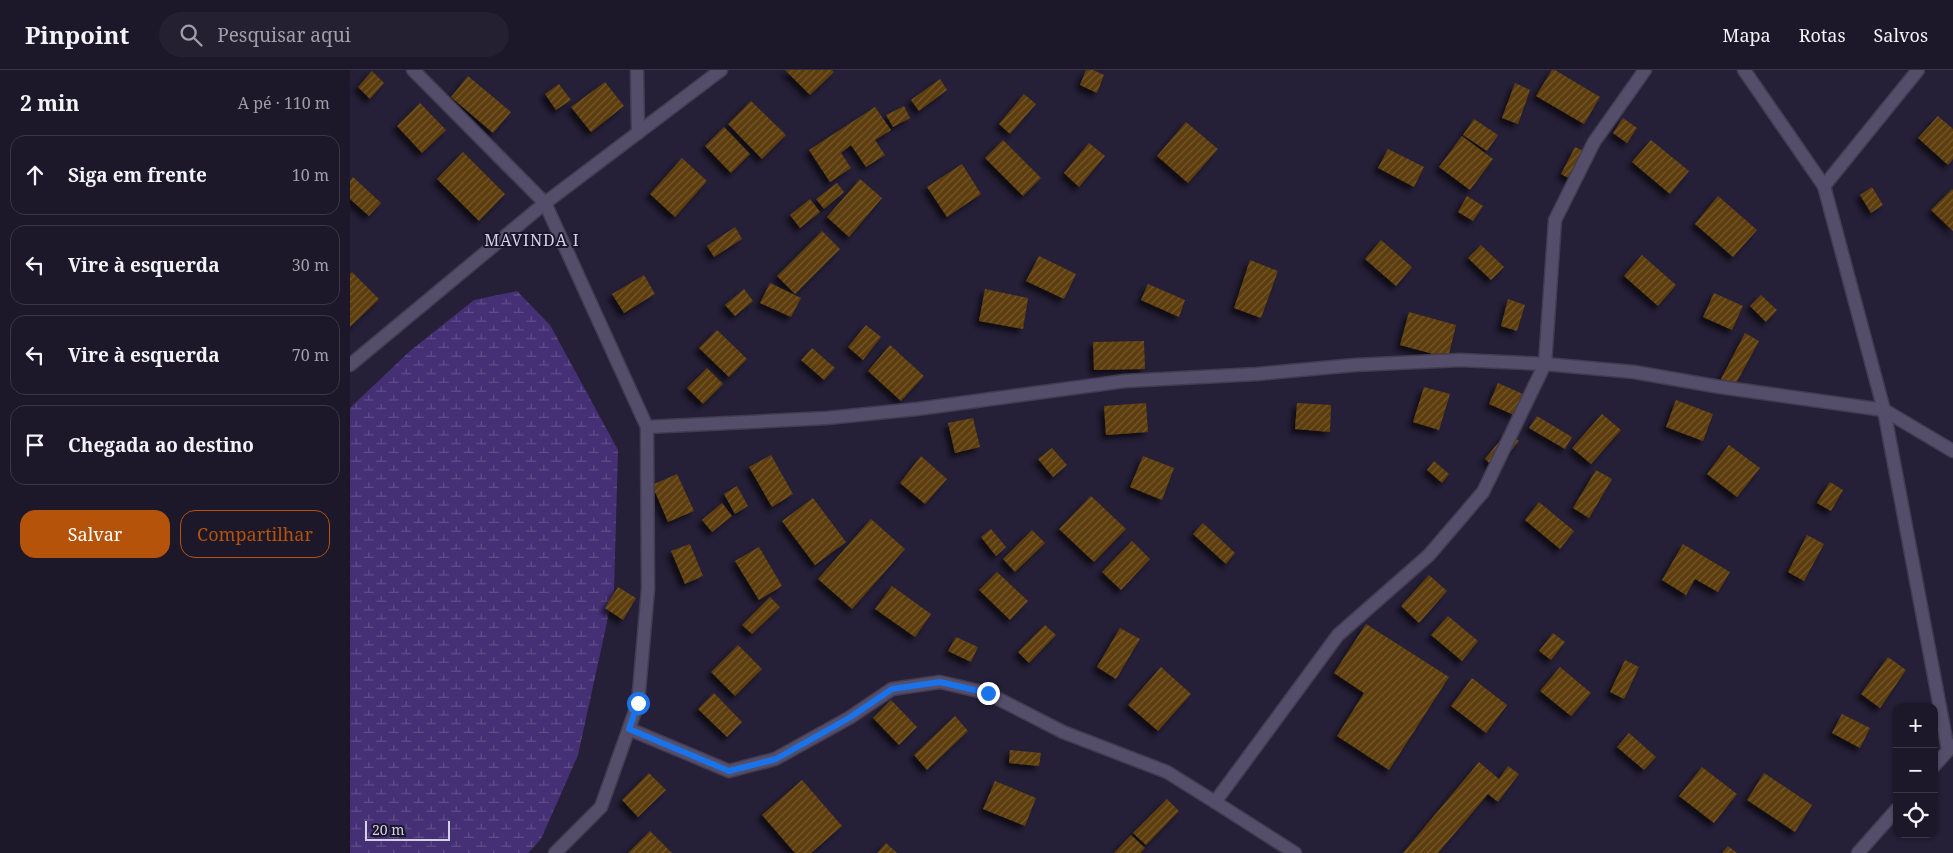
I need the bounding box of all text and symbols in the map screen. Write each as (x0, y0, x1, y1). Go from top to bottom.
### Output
search box (159, 12, 509, 57)
text: Pinpoint (25, 18, 129, 51)
icon: search (177, 21, 205, 49)
text: Pesquisar aqui (217, 22, 351, 48)
text: Mapa (1723, 23, 1771, 47)
text: Rotas (1799, 23, 1846, 47)
text: Salvos (1874, 23, 1928, 47)
text: 2 min (20, 89, 79, 117)
text: A pé · 110 m (238, 92, 330, 114)
icon: ahead (21, 161, 49, 189)
text: Siga em frente (68, 162, 207, 188)
text: 10 m (292, 164, 329, 186)
district label: MAVINDA I (484, 229, 580, 251)
icon: left (21, 251, 49, 279)
text: Vire à esquerda (68, 252, 220, 278)
text: 30 m (292, 254, 329, 276)
icon: left (21, 341, 49, 369)
text: Vire à esquerda (68, 342, 220, 368)
text: 70 m (292, 344, 329, 366)
icon: arrive (21, 431, 49, 459)
text: Chegada ao destino (68, 432, 254, 458)
button: Salvar (20, 510, 170, 558)
button: Compartilhar (180, 510, 330, 558)
route end (977, 682, 1000, 705)
route start (627, 692, 650, 715)
map controls (1893, 703, 1938, 838)
button: + (1893, 703, 1938, 748)
button: − (1893, 748, 1938, 793)
button: locate (1893, 793, 1938, 838)
scale bar (365, 818, 450, 841)
text: 20 m (372, 820, 405, 839)

